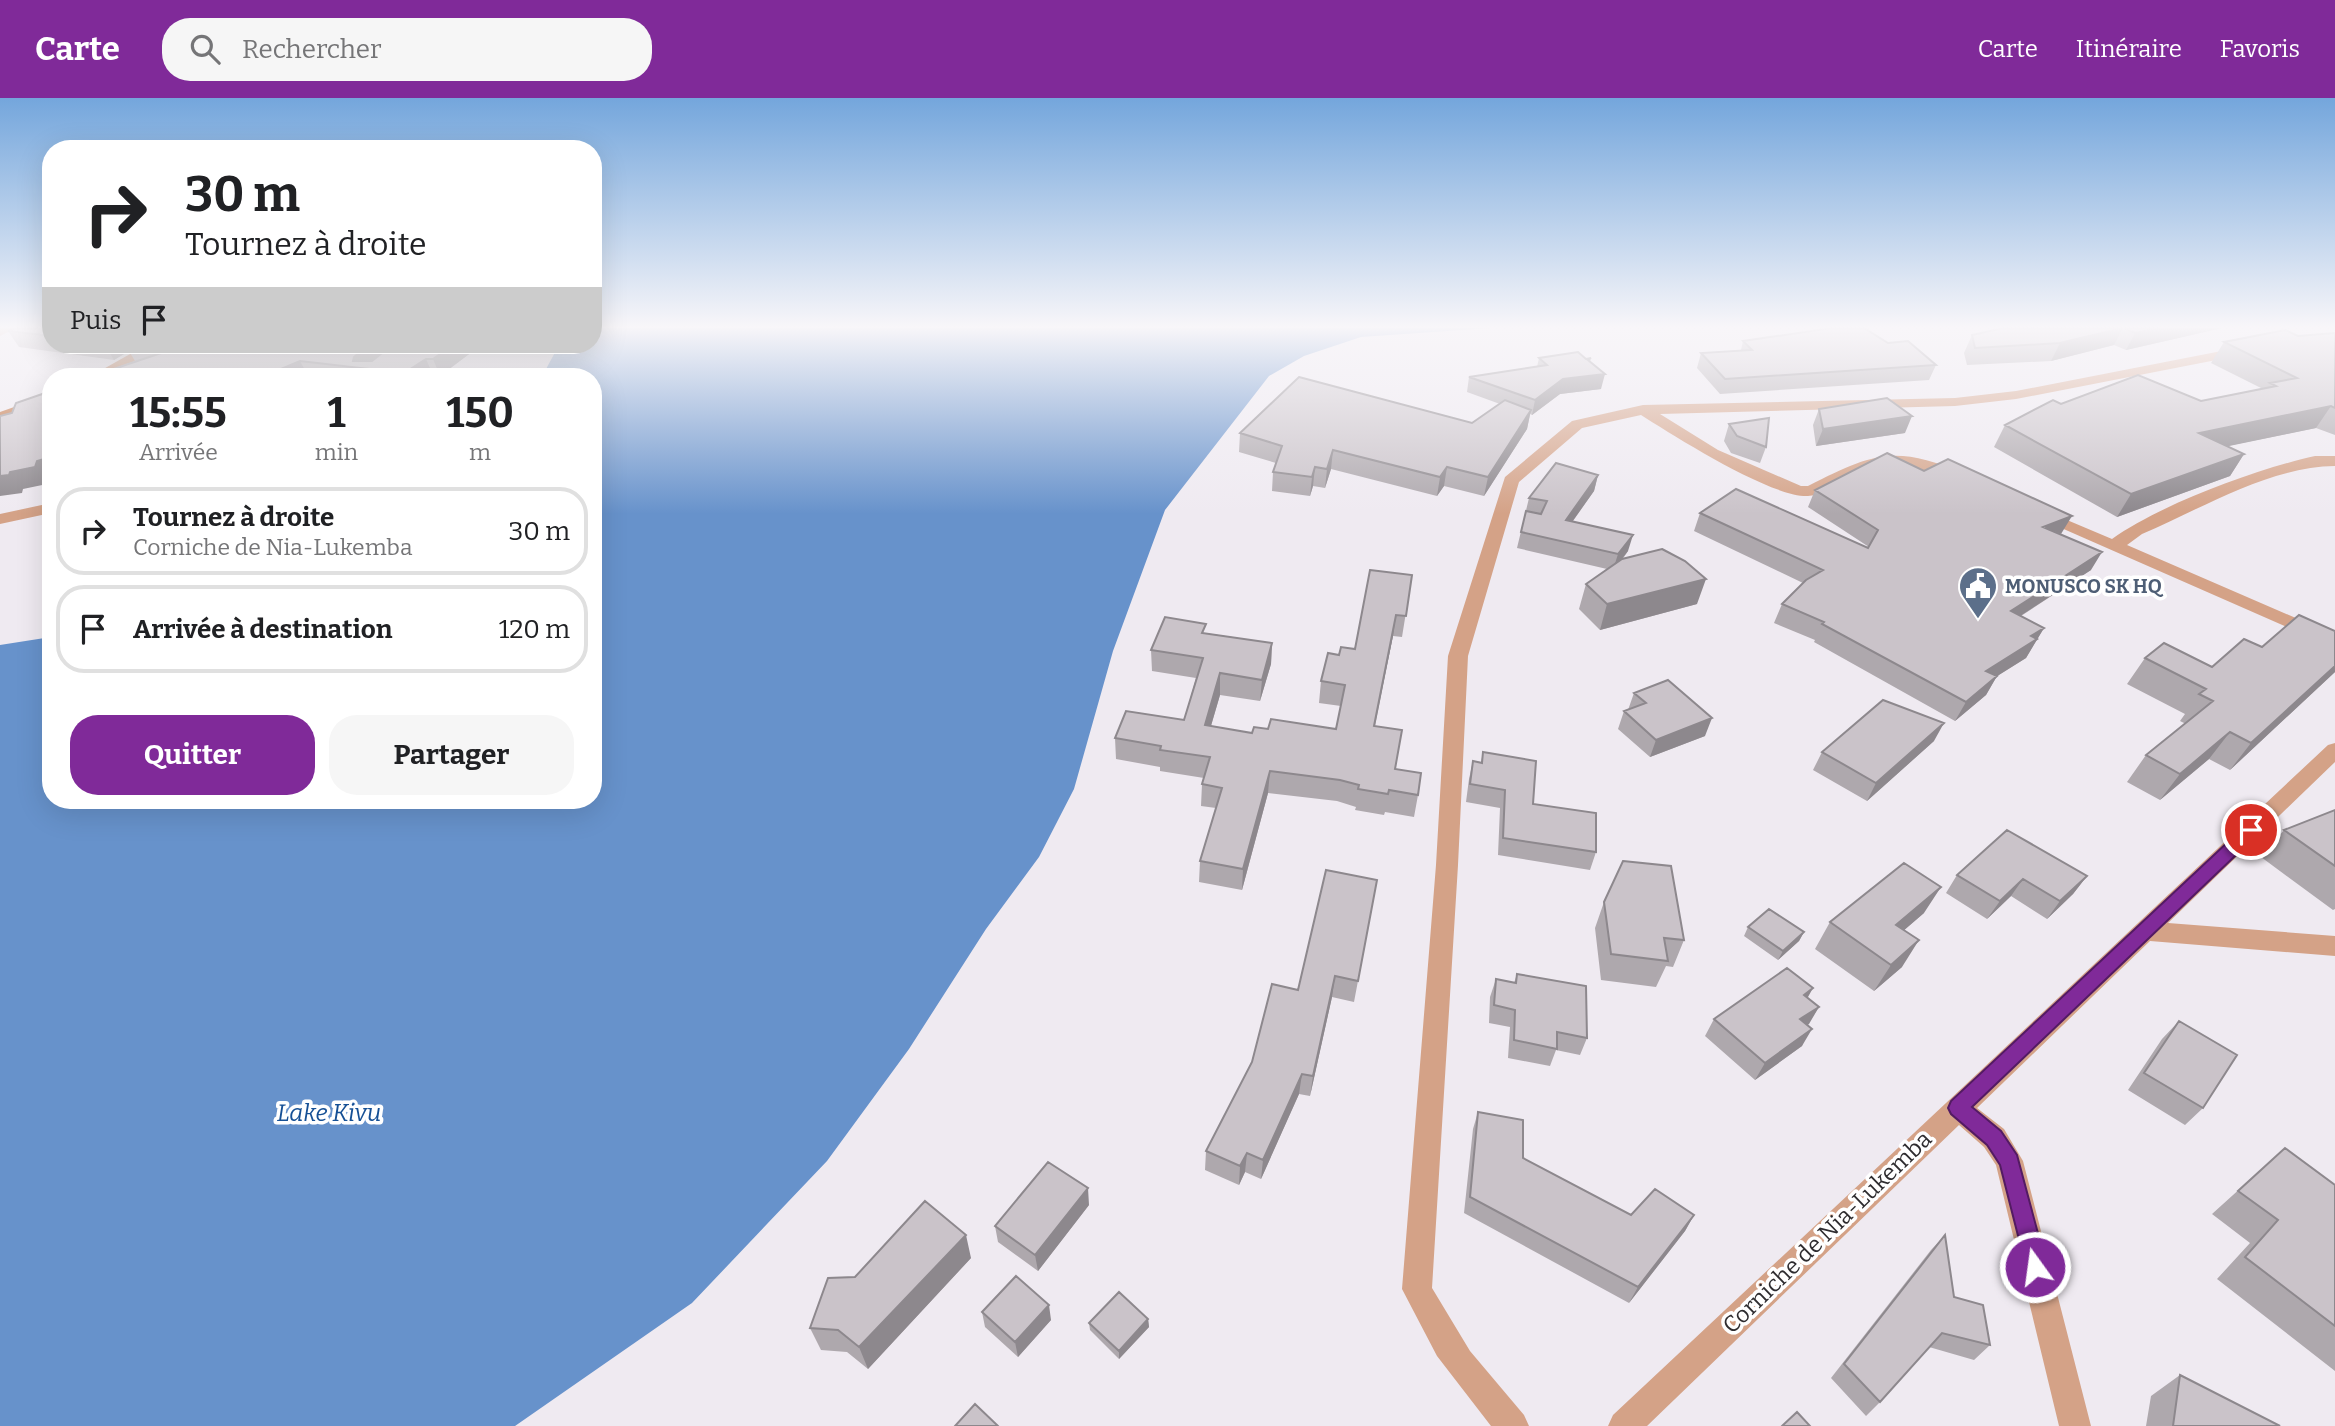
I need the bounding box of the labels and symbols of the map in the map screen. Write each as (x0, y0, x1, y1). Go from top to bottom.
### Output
public building icon: MONUSCO SK HQ (1957, 565, 1999, 620)
place label: MONUSCO SK HQ (2005, 575, 2164, 598)
pin (2221, 800, 2281, 860)
water label: Lake Kivu (277, 1099, 381, 1127)
street label: Corniche de Nia-Lukemba (1717, 1125, 1938, 1339)
position arrow (1998, 1230, 2072, 1304)

